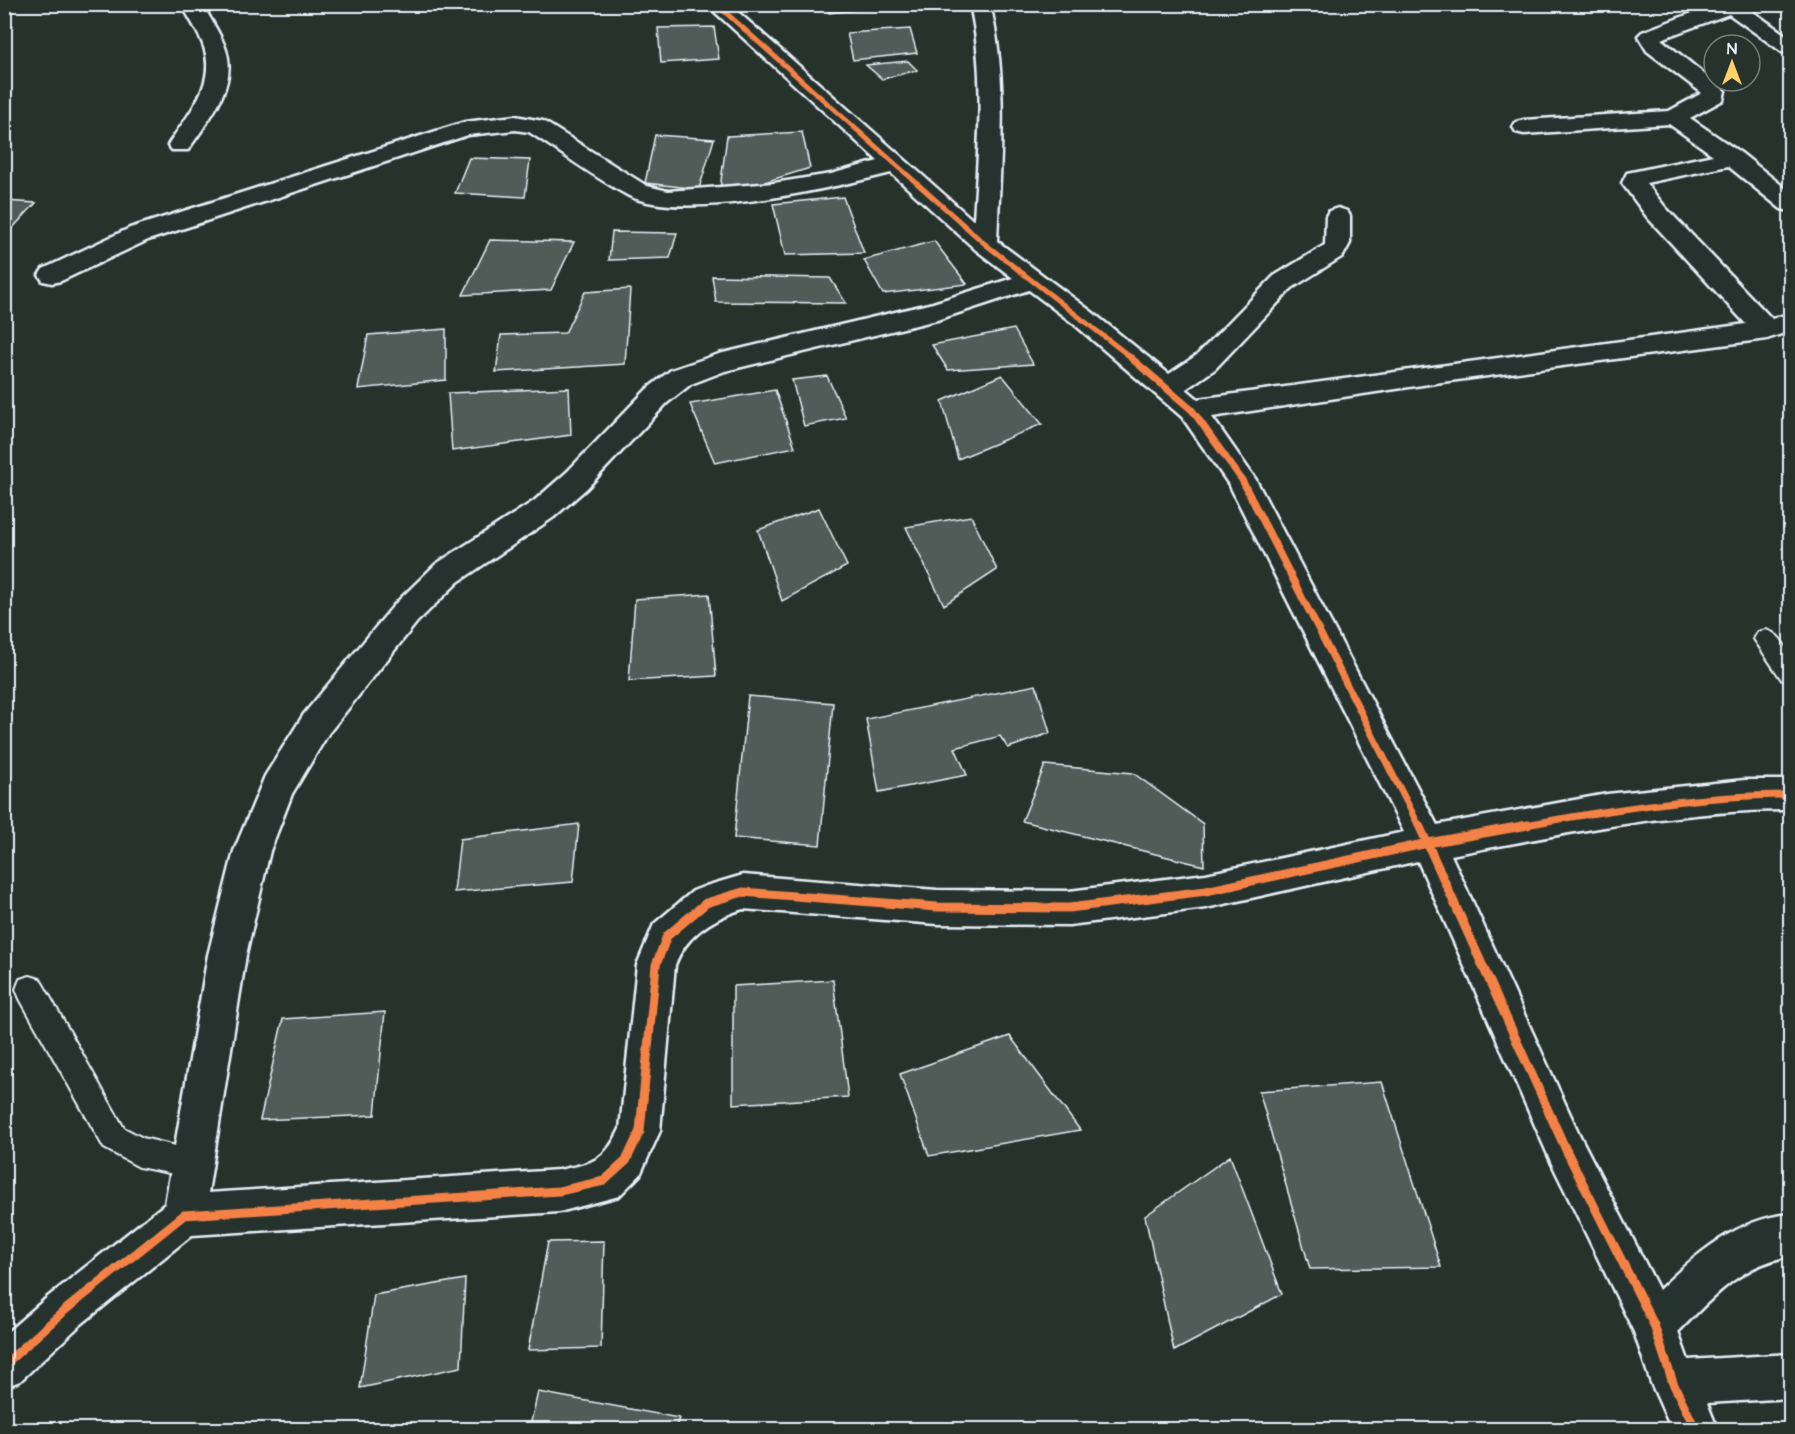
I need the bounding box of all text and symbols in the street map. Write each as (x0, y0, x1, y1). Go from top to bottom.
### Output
north arrow (1702, 33, 1762, 93)
text: N (1727, 38, 1737, 60)

